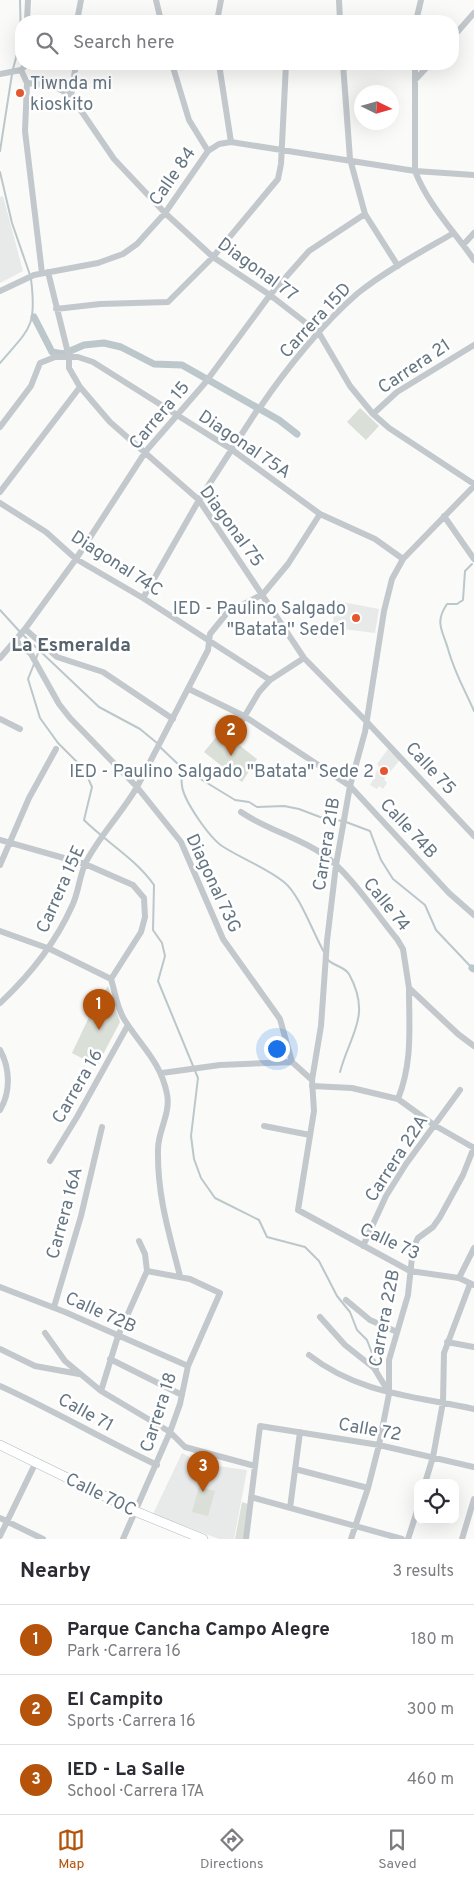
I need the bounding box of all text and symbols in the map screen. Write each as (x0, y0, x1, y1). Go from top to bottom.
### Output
search box (15, 15, 459, 70)
icon: search (33, 29, 61, 57)
text: Search here (73, 31, 175, 55)
place label: Tiwnda mi kioskito (30, 73, 112, 117)
north arrow (354, 85, 399, 130)
marker: Tiwnda mi kioskito (14, 87, 26, 99)
street label: Calle 84 (145, 143, 202, 211)
street label: Diagonal 77 (212, 233, 302, 307)
street label: Carrera 15D (275, 278, 357, 364)
street label: Carrera 21 (374, 335, 456, 400)
street label: Carrera 15 (125, 377, 196, 455)
street label: Diagonal 75A (193, 406, 295, 485)
street label: Diagonal 75 (194, 482, 268, 572)
street label: Diagonal 74C (66, 526, 166, 602)
place label: IED - Paulino Salgado "Batata'' Sede1 (173, 598, 346, 642)
marker: IED - Paulino Salgado "Batata'' Sede1 (350, 612, 362, 624)
district label: La Esmeralda (11, 634, 131, 658)
pin: 2 (215, 715, 247, 756)
street label: Calle 75 (400, 738, 460, 800)
place label: IED - Paulino Salgado "Batata" Sede 2 (69, 761, 374, 784)
marker: IED - Paulino Salgado "Batata" Sede 2 (378, 765, 390, 777)
street label: Calle 74B (374, 794, 442, 864)
street label: Carrera 21B (309, 796, 346, 893)
street label: Diagonal 73G (180, 830, 246, 937)
street label: Carrera 15E (32, 842, 91, 937)
street label: Calle 74 (357, 873, 414, 936)
pin: 1 (83, 989, 115, 1030)
your location (264, 1036, 290, 1062)
street label: Carrera 16 (48, 1045, 109, 1128)
street label: Carrera 22A (361, 1111, 434, 1207)
street label: Carrera 16A (42, 1165, 89, 1262)
street label: Calle 73 (356, 1218, 423, 1266)
street label: Carrera 22B (365, 1268, 406, 1369)
street label: Calle 72B (61, 1287, 140, 1339)
street label: Carrera 18 (136, 1370, 183, 1455)
street label: Calle 71 (53, 1389, 117, 1438)
street label: Calle 72 (336, 1414, 403, 1447)
pin: 3 (187, 1451, 219, 1492)
street label: Calle 70C (61, 1468, 139, 1522)
map controls (414, 1479, 459, 1524)
button: locate (414, 1479, 459, 1524)
text: Nearby (20, 1558, 91, 1585)
text: 3 results (392, 1562, 454, 1582)
text: Parque Cancha Campo Alegre (67, 1618, 330, 1642)
text: 1 (33, 1630, 39, 1650)
text: 180 m (411, 1630, 454, 1650)
text: Park · Carrera 16 (67, 1642, 181, 1662)
text: El Campito (67, 1688, 163, 1712)
text: 2 (31, 1700, 41, 1720)
text: 300 m (407, 1700, 454, 1720)
text: Sports · Carrera 16 (67, 1712, 195, 1732)
text: IED - La Salle (67, 1758, 185, 1782)
text: 3 (31, 1770, 41, 1790)
text: 460 m (407, 1770, 454, 1790)
text: School · Carrera 17A (67, 1782, 204, 1802)
tab: Map (57, 1826, 85, 1873)
tab: Directions (200, 1826, 264, 1873)
tab: Saved (378, 1826, 417, 1873)

